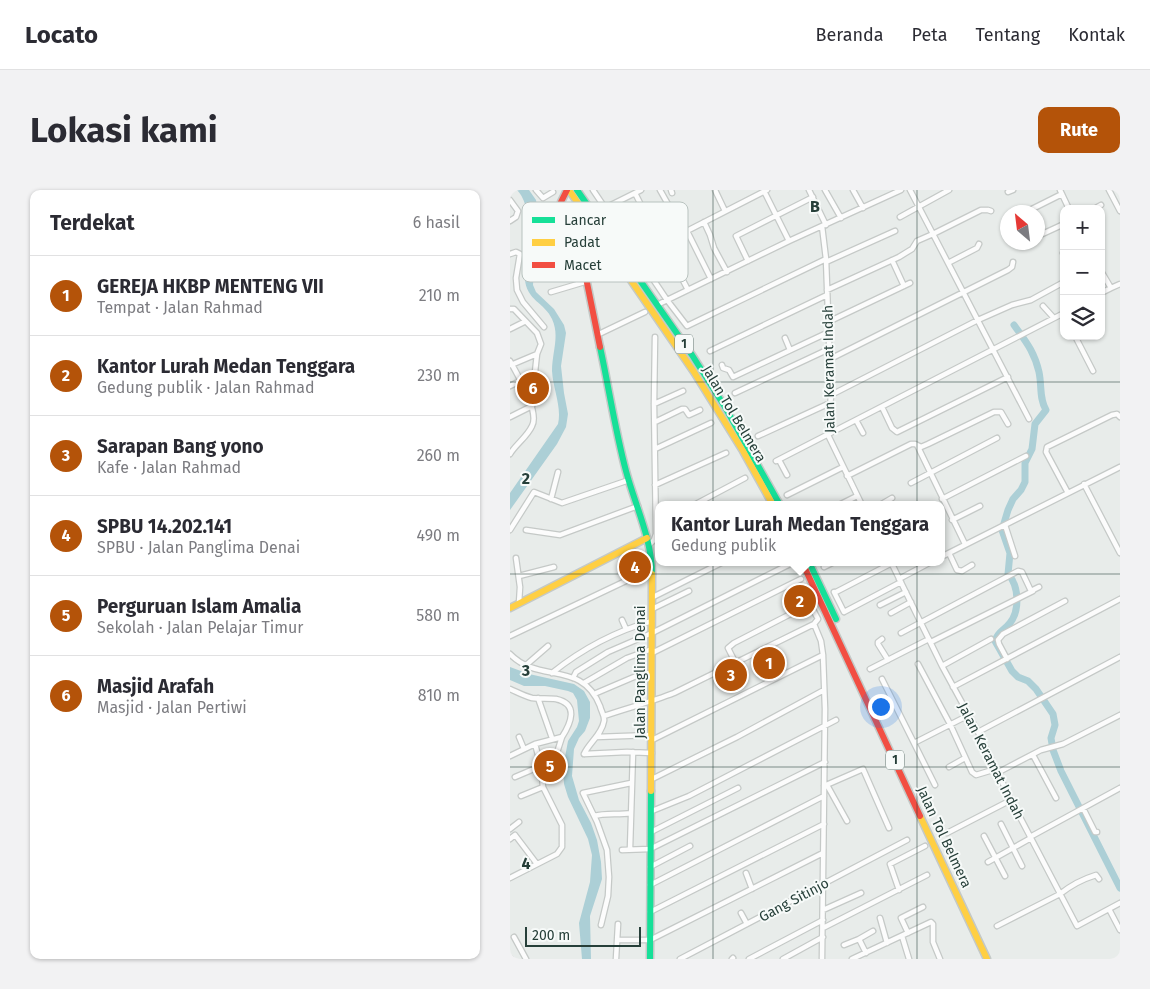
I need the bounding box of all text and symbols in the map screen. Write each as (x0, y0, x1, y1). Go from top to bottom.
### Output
text: Locato (25, 21, 98, 49)
text: Beranda (816, 24, 884, 46)
text: Peta (912, 24, 947, 46)
text: Tentang (975, 24, 1040, 46)
text: Kontak (1068, 24, 1125, 46)
button: Rute (1038, 107, 1120, 153)
text: Lokasi kami (30, 109, 218, 151)
text: B (810, 197, 820, 216)
legend (522, 202, 688, 282)
north arrow (1000, 205, 1045, 250)
map controls (1060, 205, 1105, 340)
button: + (1060, 205, 1105, 250)
text: Terdekat (50, 210, 135, 236)
text: Lancar (564, 212, 607, 229)
text: 6 hasil (413, 213, 460, 232)
text: Padat (564, 234, 601, 251)
button: − (1060, 250, 1105, 295)
text: Macet (564, 257, 603, 274)
text: GEREJA HKBP MENTENG VII (97, 275, 324, 298)
text: 1 (62, 286, 70, 305)
text: 210 m (419, 286, 460, 305)
button: layers (1060, 295, 1105, 340)
text: Tempat · Jalan Rahmad (97, 298, 263, 317)
street label: Jalan Keramat Indah (819, 305, 839, 433)
road number: 1 (675, 334, 693, 354)
text: Kantor Lurah Medan Tenggara (97, 355, 355, 378)
street label: Jalan Tol Belmera (698, 362, 770, 466)
text: 2 (62, 366, 70, 385)
text: 230 m (417, 366, 460, 385)
pin: 6 (517, 369, 549, 407)
text: Gedung publik · Jalan Rahmad (97, 378, 315, 397)
text: Sarapan Bang yono (97, 435, 264, 458)
text: 3 (62, 446, 70, 465)
text: 260 m (417, 446, 460, 465)
text: Kafe · Jalan Rahmad (97, 458, 241, 477)
text: 2 (522, 469, 530, 488)
popup (655, 501, 945, 566)
text: Kantor Lurah Medan Tenggara (671, 513, 929, 536)
text: SPBU 14.202.141 (97, 515, 232, 538)
text: 4 (61, 526, 71, 545)
text: 490 m (417, 526, 460, 545)
text: Gedung publik (671, 536, 776, 555)
text: SPBU · Jalan Panglima Denai (97, 538, 300, 557)
pin: 4 (619, 548, 651, 586)
pin: 2 (784, 582, 816, 620)
text: Perguruan Islam Amalia (97, 595, 301, 618)
street label: Jalan Panglima Denai (632, 605, 649, 739)
text: 5 (62, 606, 70, 625)
text: 580 m (416, 606, 460, 625)
text: Sekolah · Jalan Pelajar Timur (97, 618, 303, 637)
pin: 1 (753, 644, 785, 682)
pin: 3 (715, 656, 747, 694)
text: 3 (521, 661, 530, 680)
text: Masjid Arafah (97, 675, 214, 698)
text: 6 (61, 686, 71, 705)
text: 810 m (418, 686, 460, 705)
your location (868, 694, 894, 720)
text: Masjid · Jalan Pertiwi (97, 698, 247, 717)
street label: Jalan Keramat Indah (954, 700, 1028, 822)
pin: 5 (534, 747, 566, 785)
road number: 1 (886, 750, 904, 770)
street label: Jalan Tol Belmera (913, 783, 975, 891)
text: 4 (521, 854, 531, 873)
street label: Gang Sitinjo (756, 875, 832, 925)
scale bar (525, 924, 641, 947)
text: 200 m (532, 927, 570, 944)

